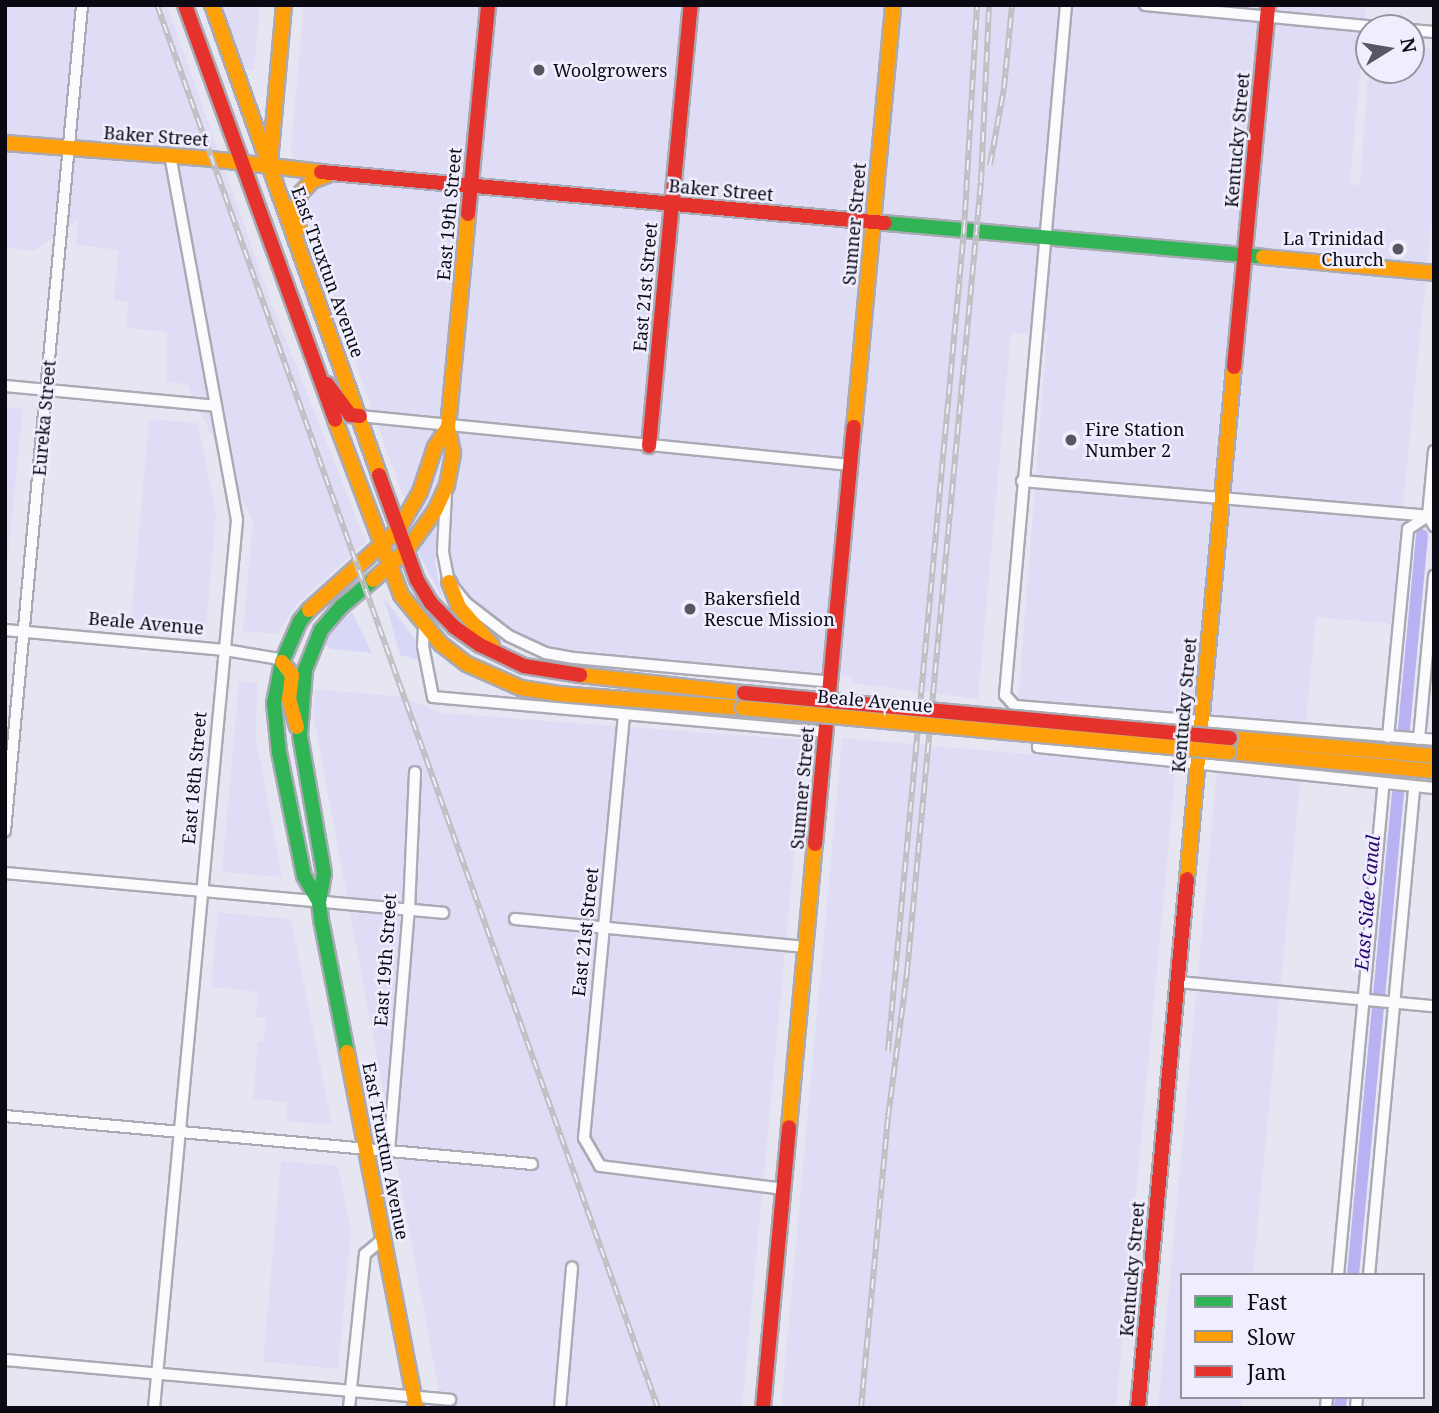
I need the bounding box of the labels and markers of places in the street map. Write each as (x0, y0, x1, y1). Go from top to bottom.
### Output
place label: Woolgrowers (553, 59, 667, 81)
marker: Woolgrowers (531, 62, 547, 78)
place label: La Trinidad Church (1283, 228, 1384, 270)
marker: La Trinidad Church (1390, 241, 1406, 257)
place label: Fire Station Number 2 (1085, 419, 1185, 462)
marker: Fire Station Number 2 (1063, 432, 1079, 448)
place label: Bakersfield Rescue Mission (704, 588, 835, 630)
marker: Bakersfield Rescue Mission (682, 601, 698, 617)

